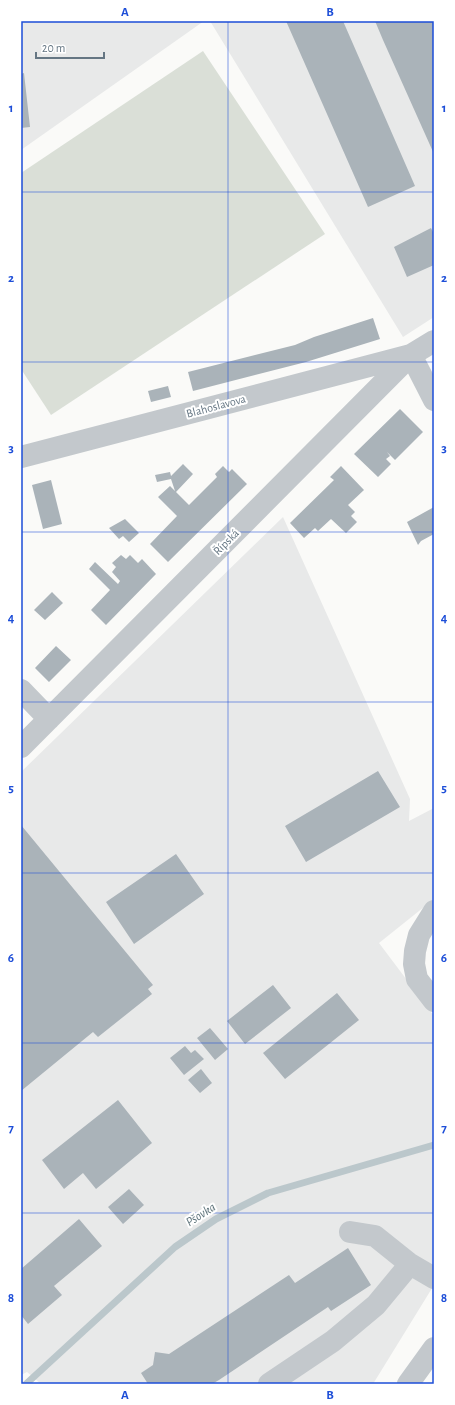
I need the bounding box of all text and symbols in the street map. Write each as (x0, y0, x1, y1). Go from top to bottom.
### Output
text: A (121, 6, 129, 19)
text: B (326, 6, 334, 19)
scale bar (36, 34, 104, 60)
text: 20 m (42, 42, 65, 54)
text: 1 (9, 102, 13, 115)
text: 1 (442, 102, 446, 115)
text: 2 (8, 272, 14, 285)
text: 2 (441, 272, 447, 285)
street label: Blahoslavova (185, 392, 247, 420)
text: 3 (8, 442, 14, 455)
text: 3 (441, 442, 447, 455)
street label: Řípská (210, 526, 241, 557)
text: 4 (8, 612, 15, 625)
text: 4 (441, 612, 448, 625)
text: 5 (8, 782, 14, 795)
text: 5 (441, 782, 447, 795)
text: 6 (8, 952, 14, 965)
text: 6 (441, 952, 447, 965)
text: 7 (8, 1122, 14, 1135)
text: 7 (441, 1122, 447, 1135)
water label: Pšovka (184, 1201, 218, 1229)
text: 8 (8, 1292, 14, 1305)
text: 8 (441, 1292, 447, 1305)
text: A (121, 1389, 129, 1402)
text: B (326, 1389, 334, 1402)

